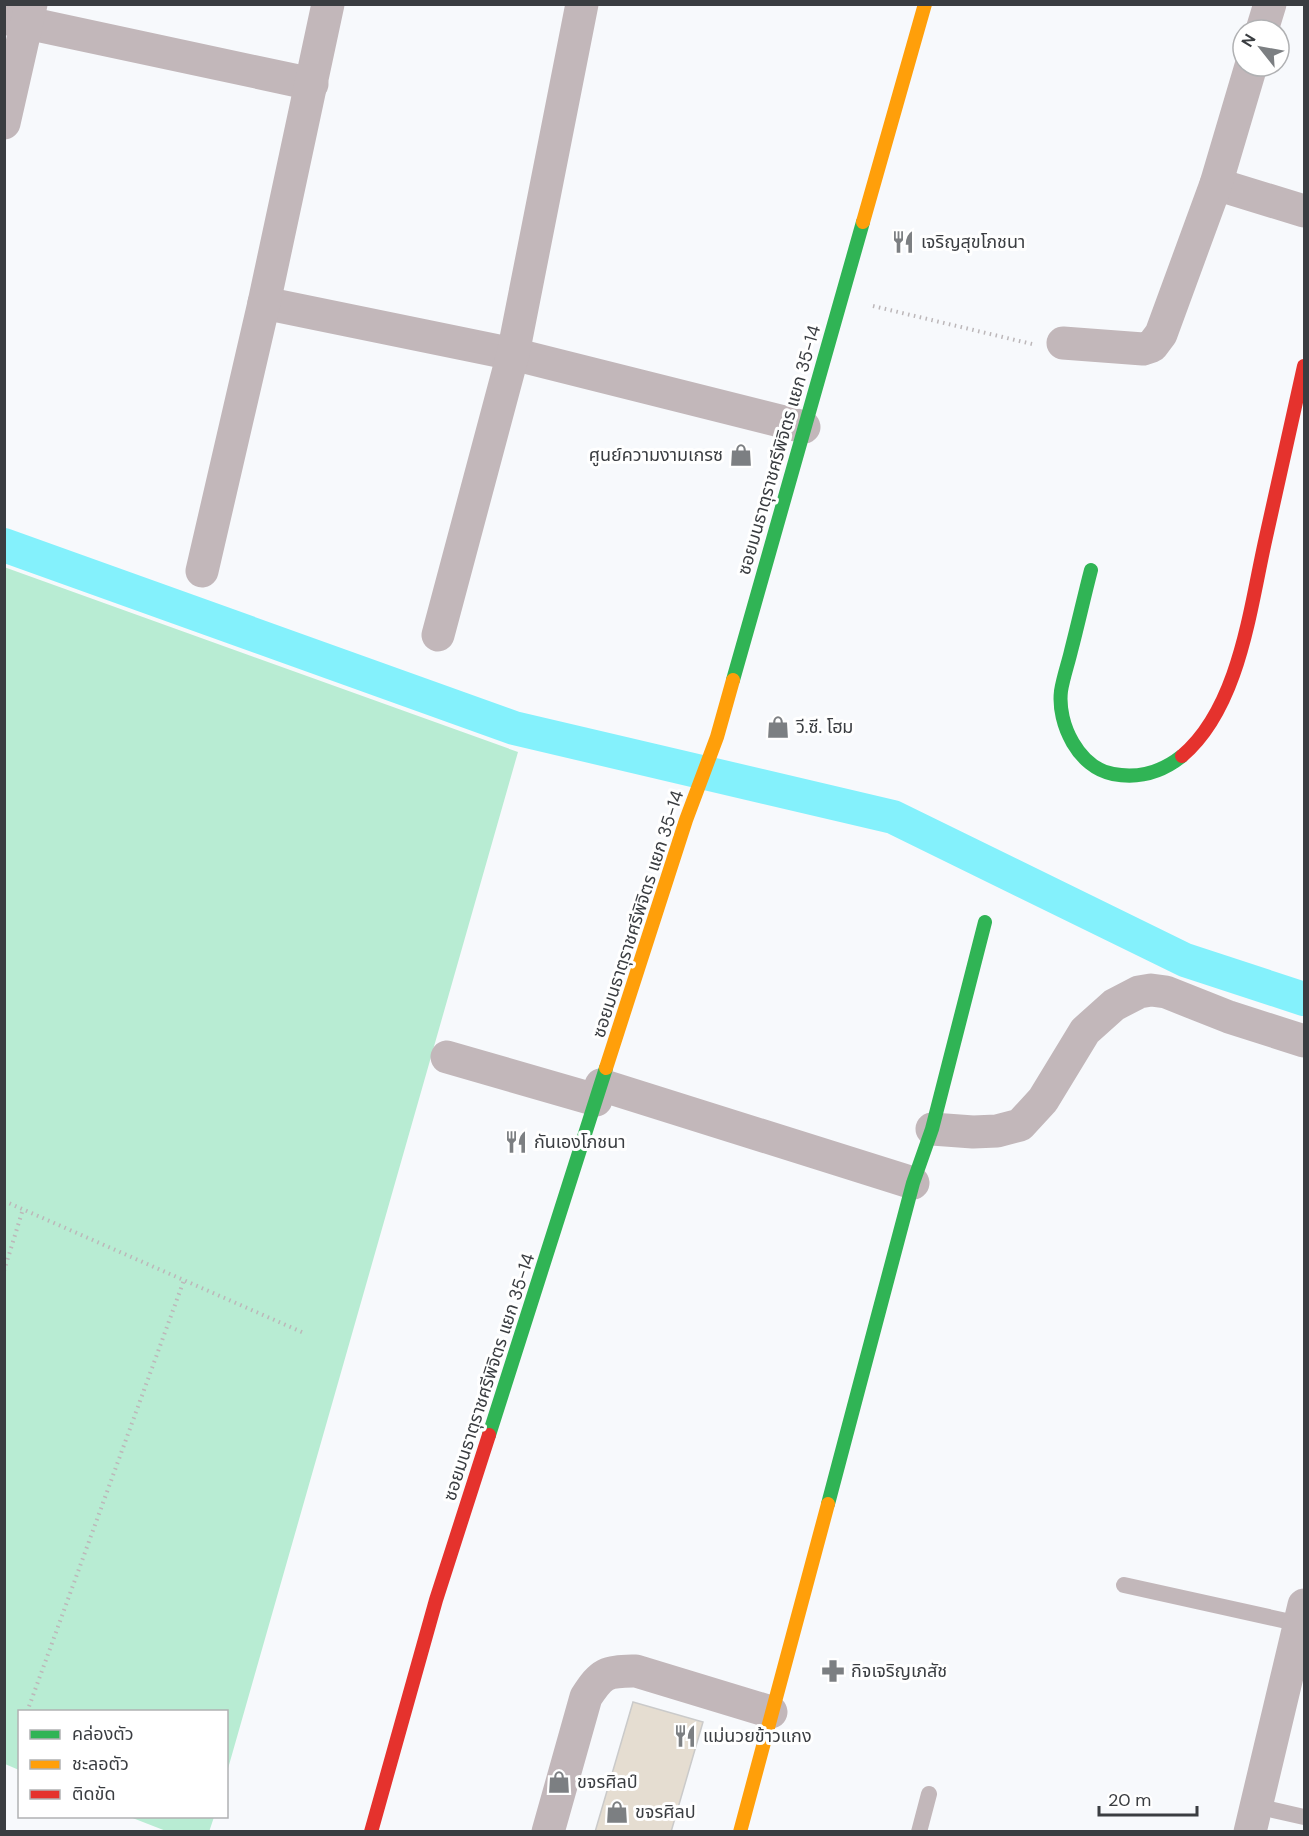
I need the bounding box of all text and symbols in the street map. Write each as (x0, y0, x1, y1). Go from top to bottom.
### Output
north arrow (1231, 18, 1291, 78)
text: N (1237, 30, 1261, 51)
restaurant icon: เจริญสุขโภชนา (890, 229, 916, 255)
place label: เจริญสุขโภชนา (921, 230, 1025, 254)
street label: ซอยมนธาตุราชศรีพิจิตร แยก 35-14 (732, 322, 826, 578)
shop icon: ศูนย์ความงามเกรซ (728, 442, 754, 468)
place label: ศูนย์ความงามเกรซ (589, 443, 723, 467)
shop icon: วี.ซี. โฮม (765, 714, 791, 740)
place label: วี.ซี. โฮม (795, 715, 853, 739)
street label: ซอยมนธาตุราชศรีพิจิตร แยก 35-14 (587, 787, 689, 1041)
restaurant icon: กันเองโภชนา (503, 1129, 529, 1155)
place label: กันเองโภชนา (534, 1130, 626, 1154)
street label: ซอยมนธาตุราชศรีพิจิตร แยก 35-14 (438, 1250, 540, 1504)
pharmacy icon: กิจเจริญเภสัช (820, 1658, 846, 1684)
place label: กิจเจริญเภสัช (851, 1659, 947, 1683)
legend (18, 1710, 228, 1818)
text: คล่องตัว (72, 1722, 134, 1746)
restaurant icon: แม่นวยข้าวแกง (672, 1723, 698, 1749)
place label: แม่นวยข้าวแกง (703, 1724, 812, 1748)
text: ชะลอตัว (72, 1752, 129, 1776)
shop icon: ขจรศิลป์ (546, 1769, 572, 1795)
place label: ขจรศิลป์ (577, 1770, 638, 1794)
scale bar (1099, 1779, 1196, 1817)
text: ติดขัด (72, 1782, 115, 1806)
text: 20 m (1108, 1788, 1151, 1812)
shop icon: ขจรศิลป (604, 1799, 630, 1825)
place label: ขจรศิลป (635, 1800, 696, 1824)

